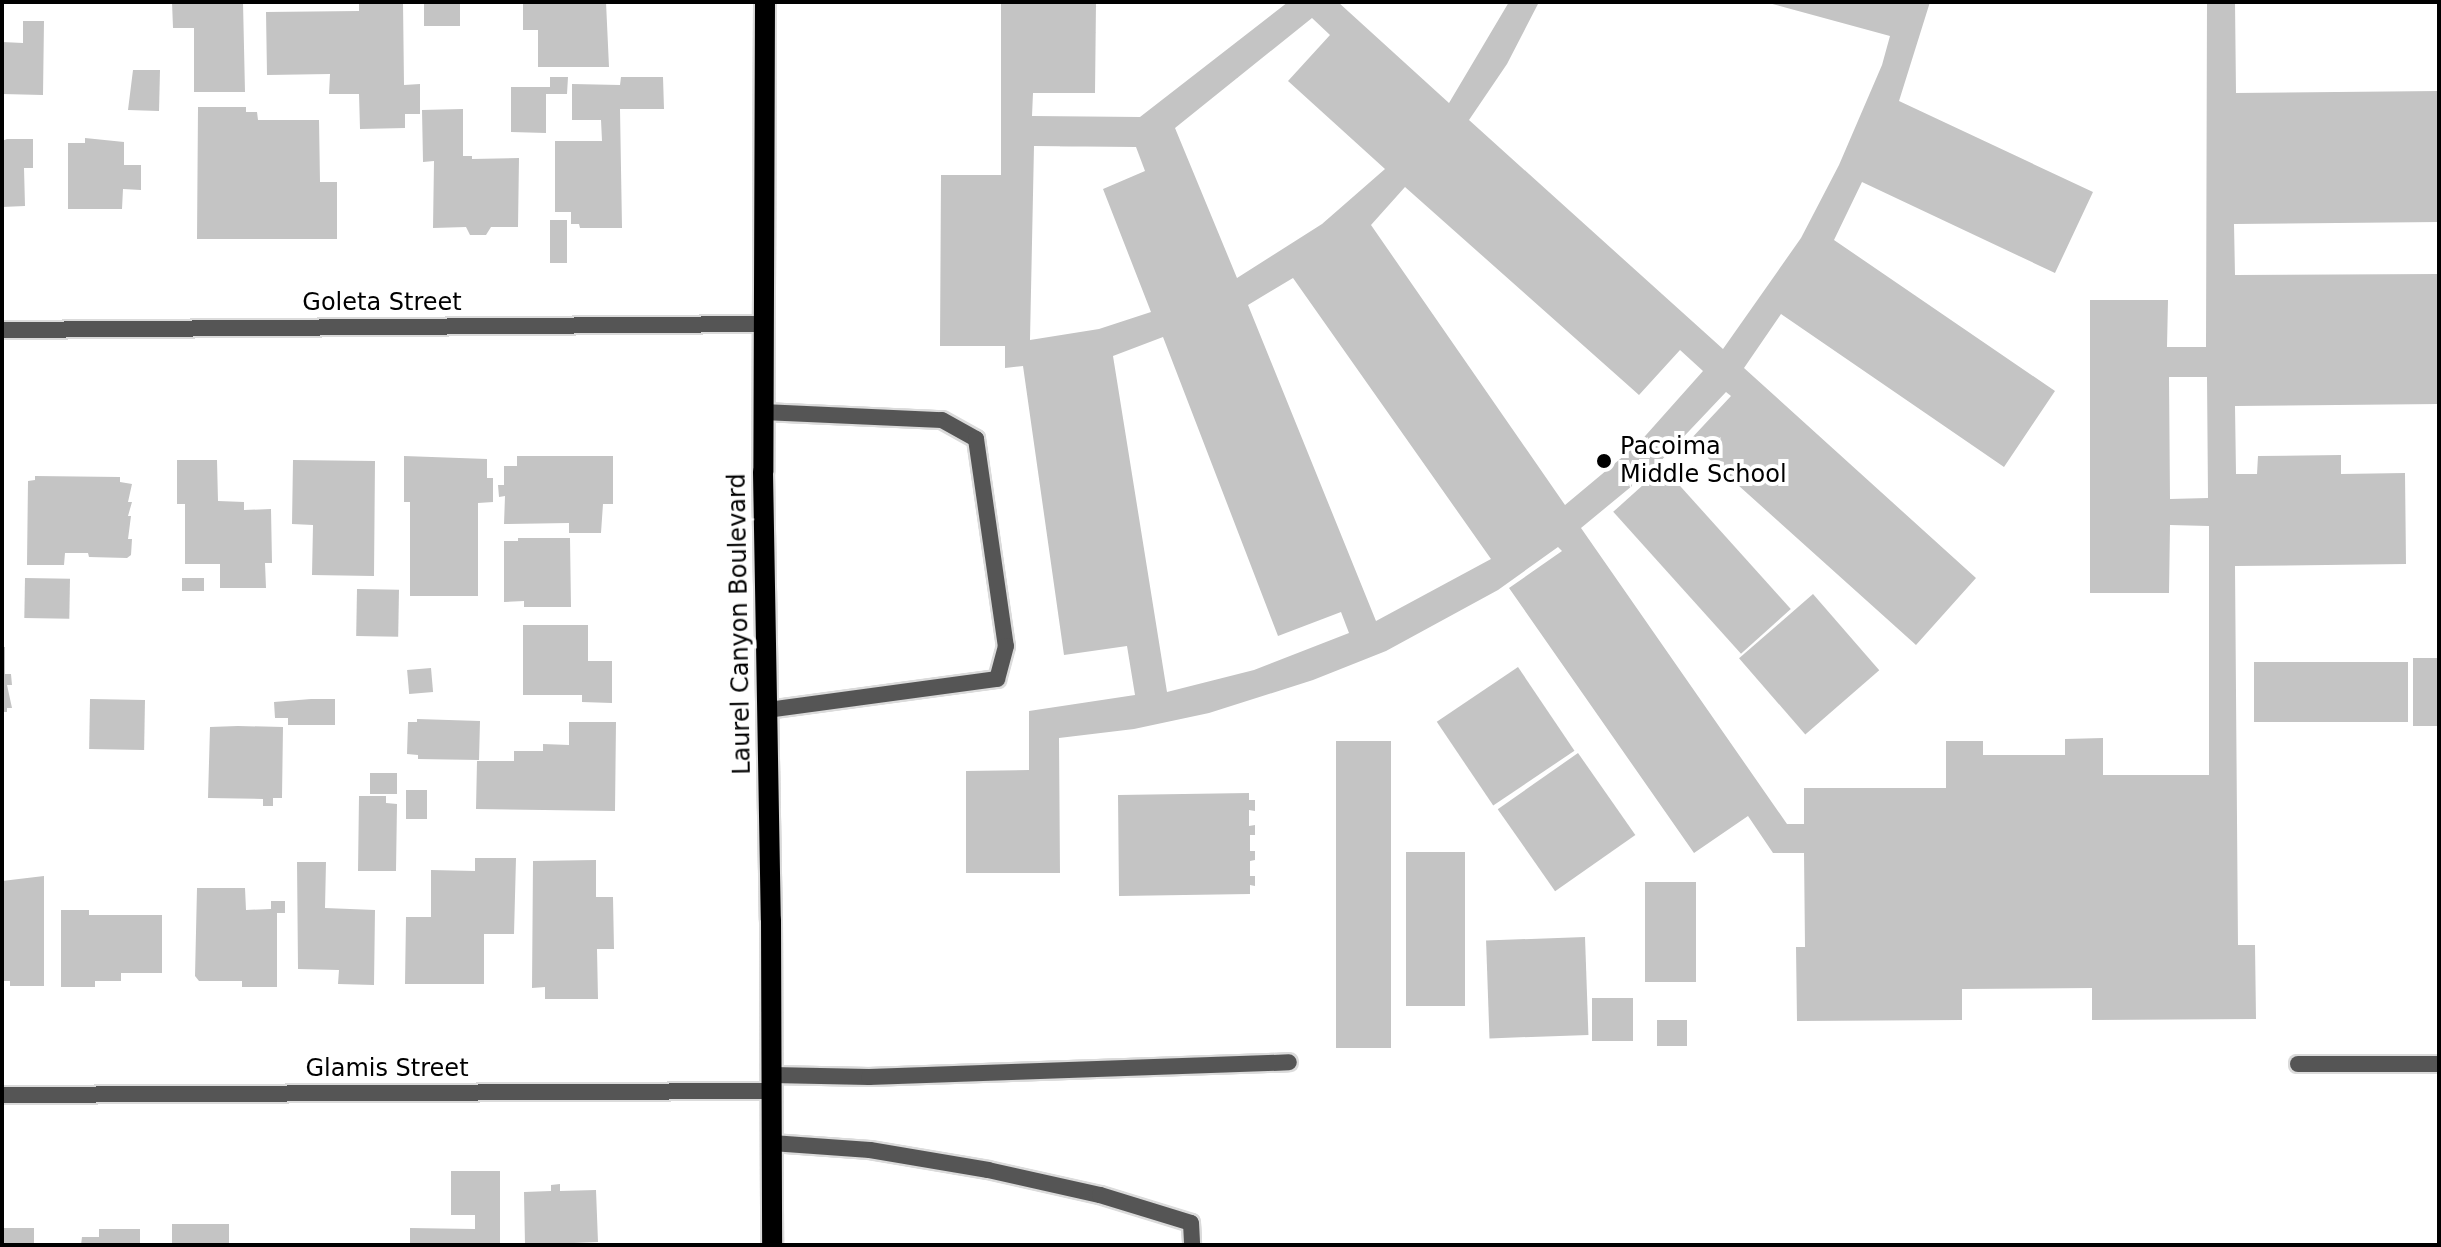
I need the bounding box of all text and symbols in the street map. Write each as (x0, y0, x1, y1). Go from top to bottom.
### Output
street label: Goleta Street (302, 289, 462, 317)
place label: Pacoima Middle School (1620, 433, 1787, 489)
marker: Pacoima Middle School (1595, 452, 1613, 470)
street label: Laurel Canyon Boulevard (723, 473, 757, 775)
street label: Glamis Street (305, 1055, 469, 1083)

